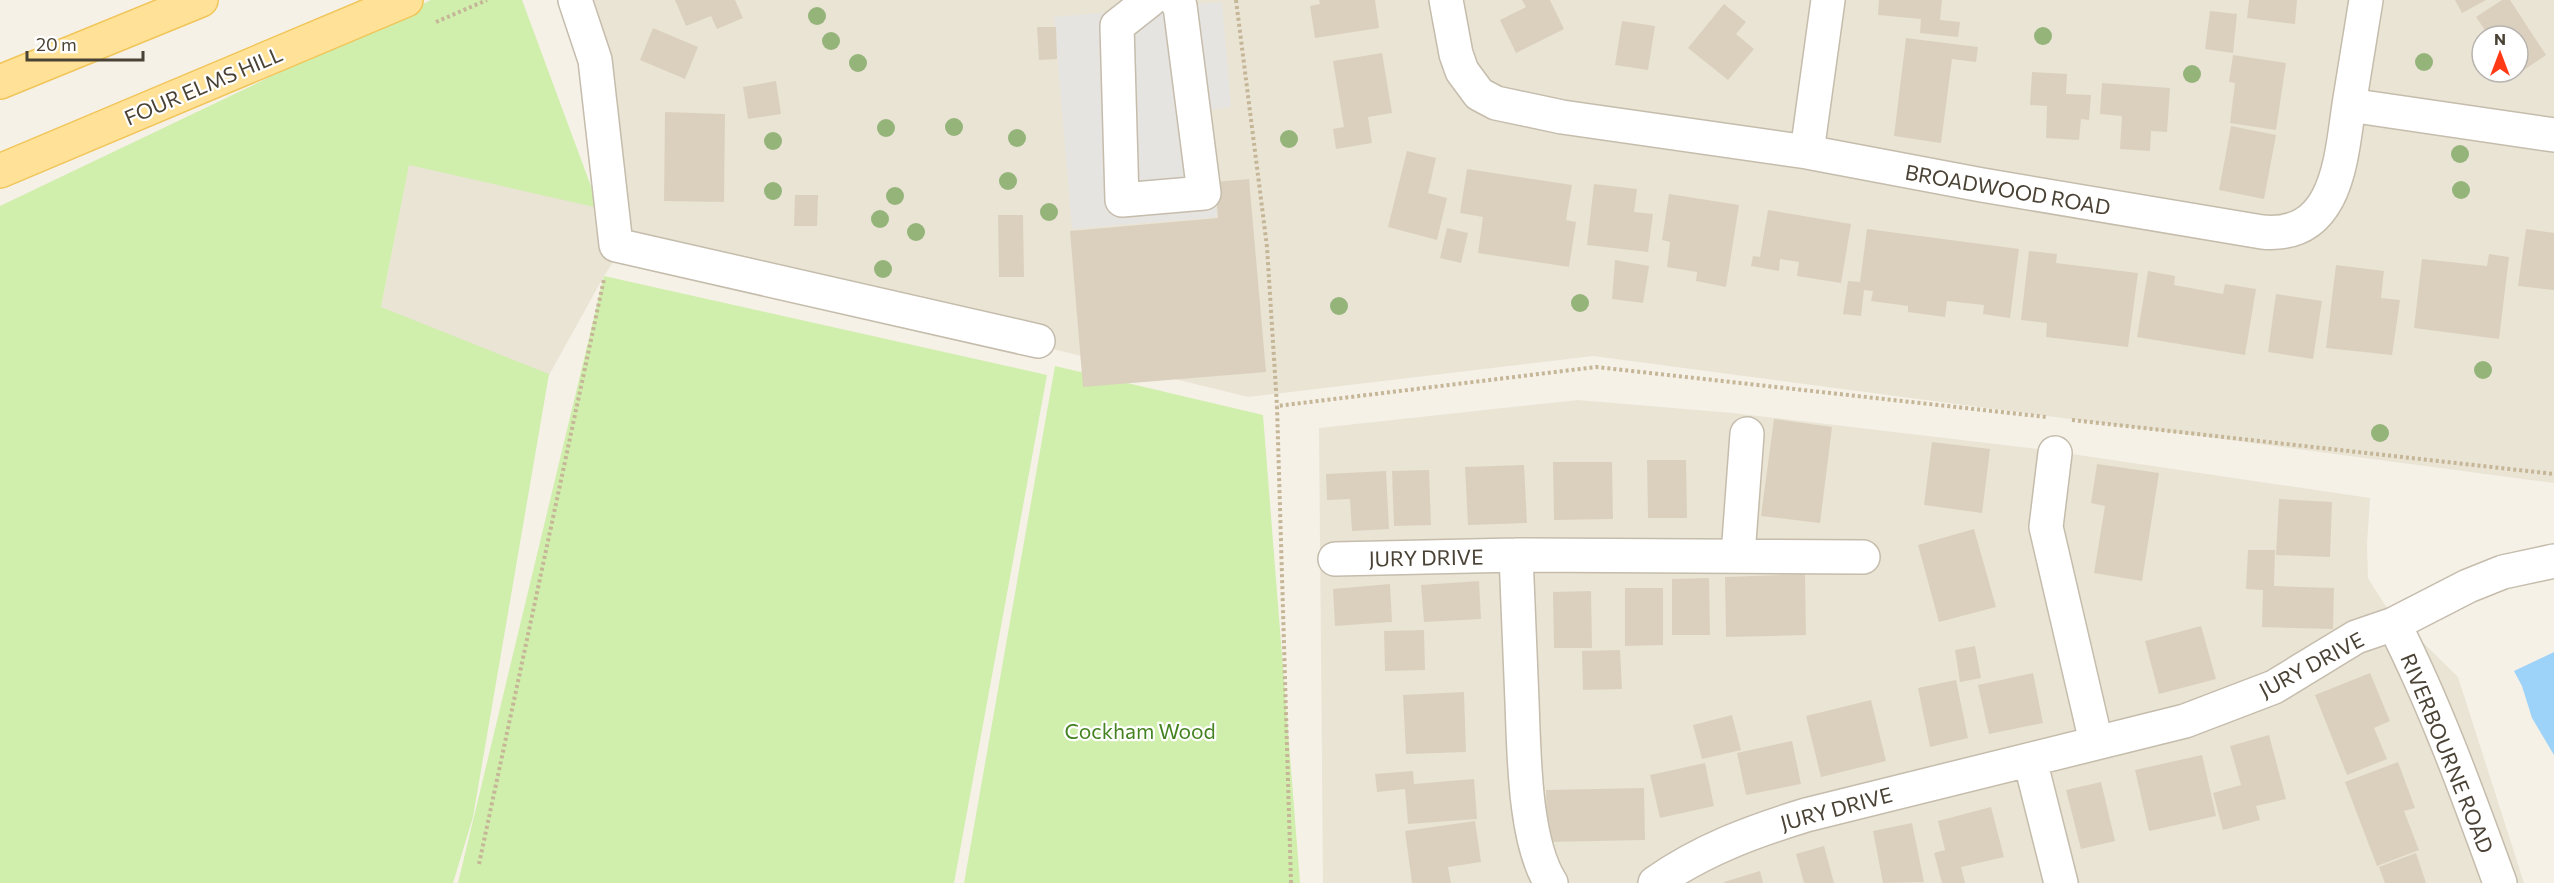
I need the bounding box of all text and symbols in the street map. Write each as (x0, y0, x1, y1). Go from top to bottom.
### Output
scale bar (27, 24, 142, 62)
north arrow (2470, 24, 2530, 84)
text: N (2494, 29, 2506, 48)
text: 20 m (36, 33, 77, 55)
street label: FOUR ELMS HILL (120, 40, 286, 130)
street label: BROADWOOD ROAD (1903, 159, 2113, 219)
street label: JURY DRIVE (1368, 543, 1484, 571)
street label: JURY DRIVE (2254, 626, 2368, 702)
street label: RIVERBOURNE ROAD (2396, 649, 2500, 857)
park label: Cockham Wood (1064, 718, 1216, 743)
street label: JURY DRIVE (1777, 781, 1895, 835)

